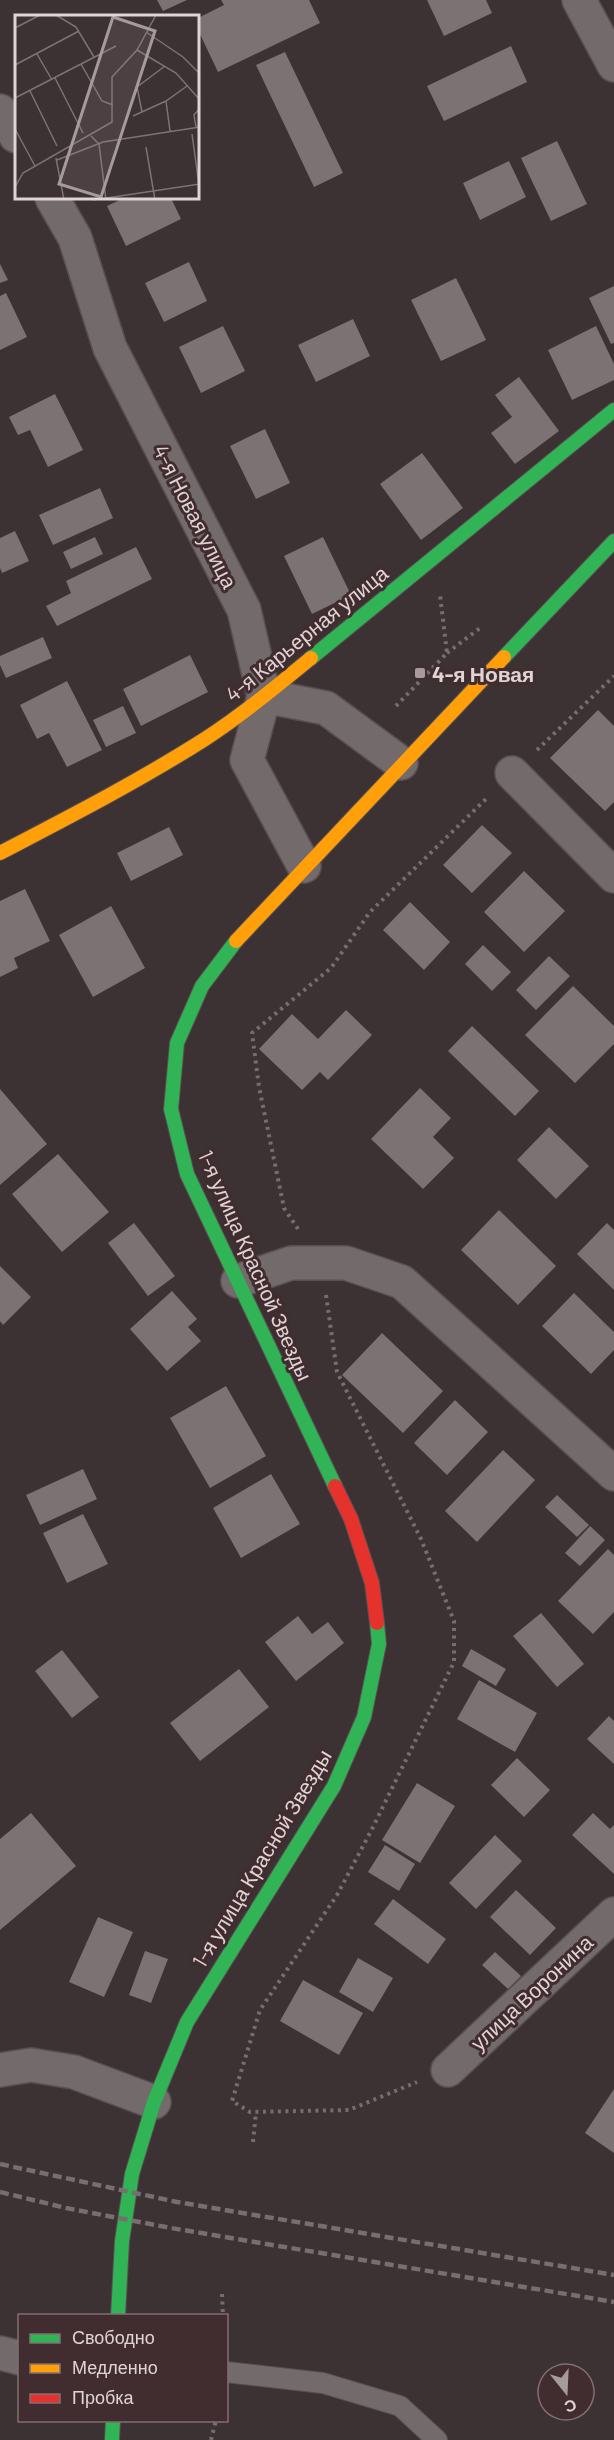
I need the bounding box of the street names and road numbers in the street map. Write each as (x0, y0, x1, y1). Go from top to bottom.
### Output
street label: 4-я Новая улица (149, 440, 243, 592)
street label: 4-я Карьерная улица (220, 560, 393, 706)
street label: 1-я улица Красной Звезды (194, 1146, 318, 1384)
street label: 1-я улица Красной Звезды (186, 1745, 336, 1971)
street label: улица Воронина (465, 1929, 597, 2055)

